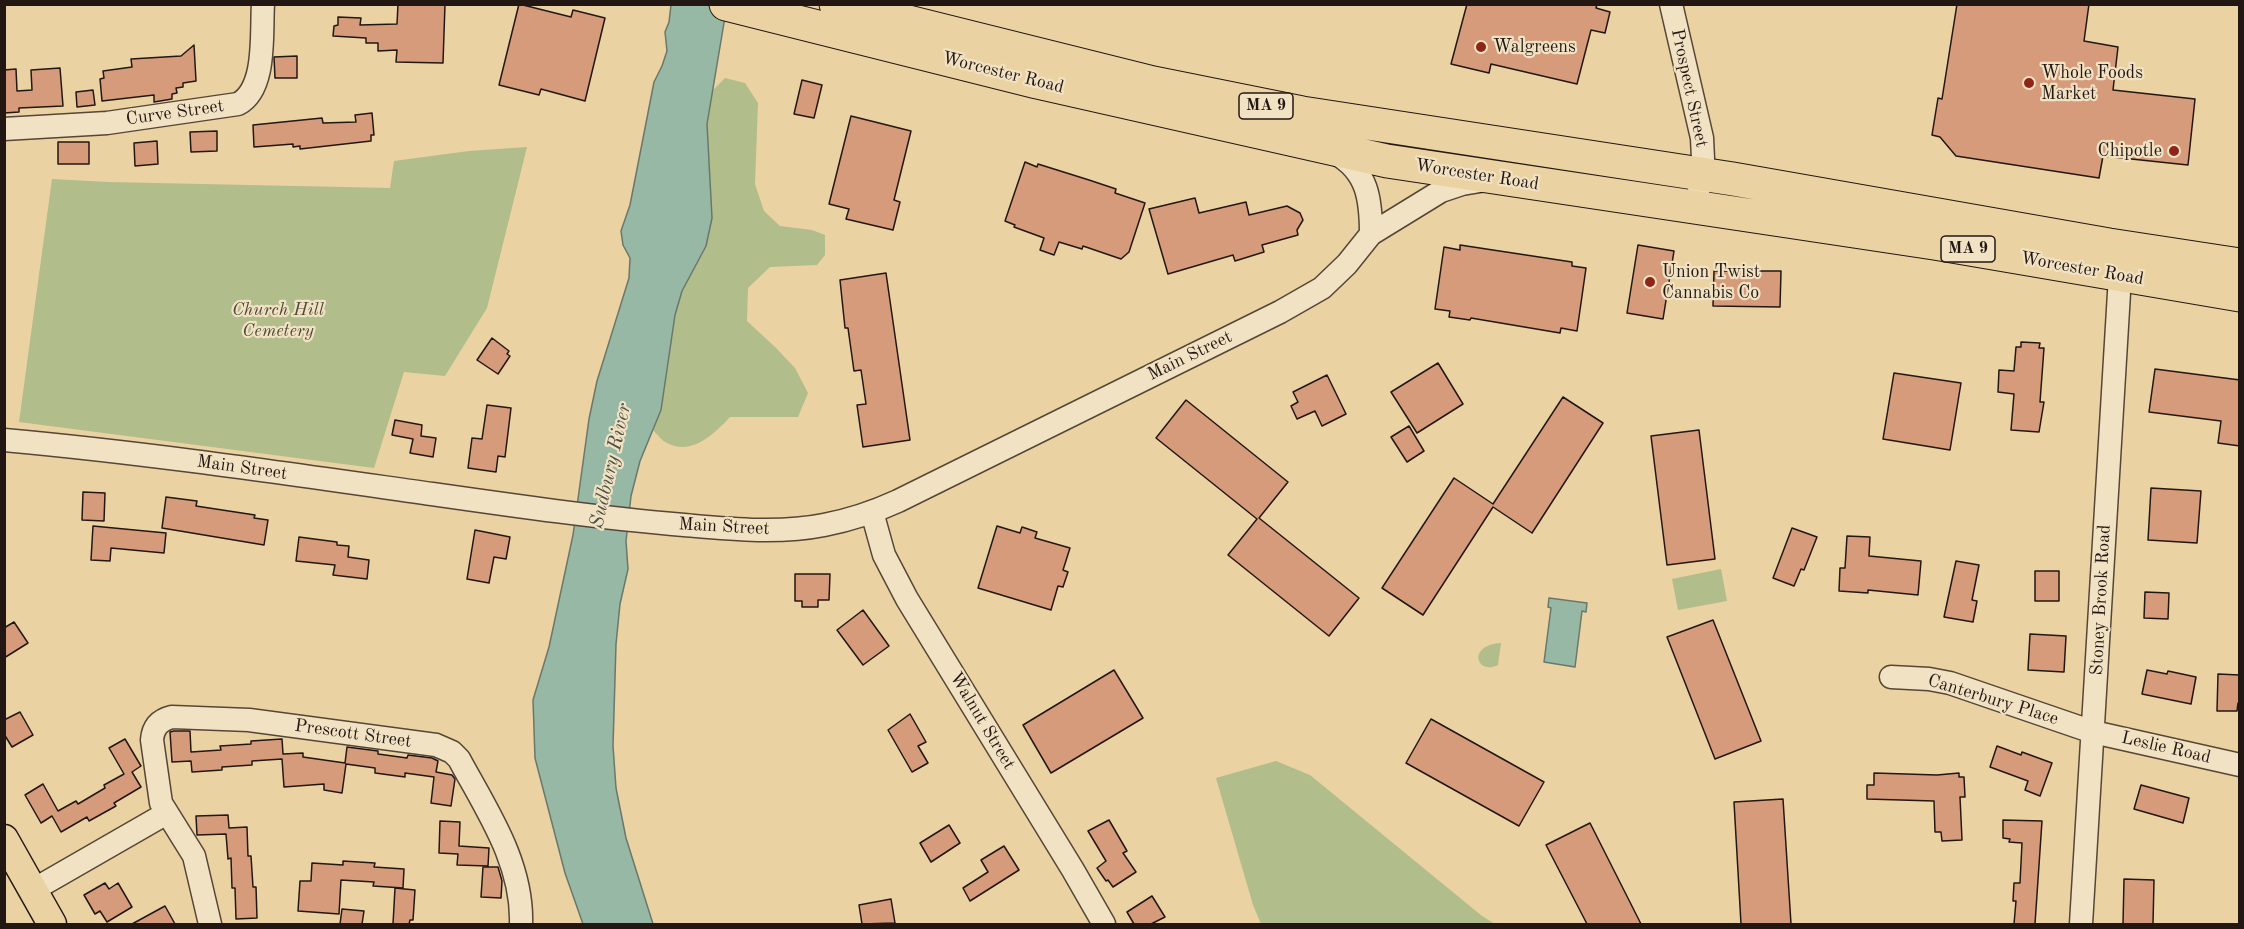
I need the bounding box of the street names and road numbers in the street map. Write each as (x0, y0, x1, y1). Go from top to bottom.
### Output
street label: Prospect Street (1666, 27, 1712, 149)
street label: Worcester Road (940, 47, 1066, 99)
road number: MA 9 (1239, 93, 1293, 119)
street label: Curve Street (125, 95, 225, 131)
street label: Worcester Road (1414, 155, 1540, 195)
road number: MA 9 (1941, 236, 1995, 262)
street label: Worcester Road (2019, 248, 2145, 290)
street label: Main Street (1144, 326, 1236, 386)
street label: Main Street (195, 451, 289, 485)
street label: Main Street (678, 514, 770, 540)
street label: Stoney Brook Road (2086, 524, 2116, 676)
street label: Walnut Street (944, 668, 1020, 774)
street label: Canterbury Place (1925, 670, 2061, 730)
street label: Prescott Street (293, 715, 413, 753)
street label: Leslie Road (2119, 727, 2213, 769)

